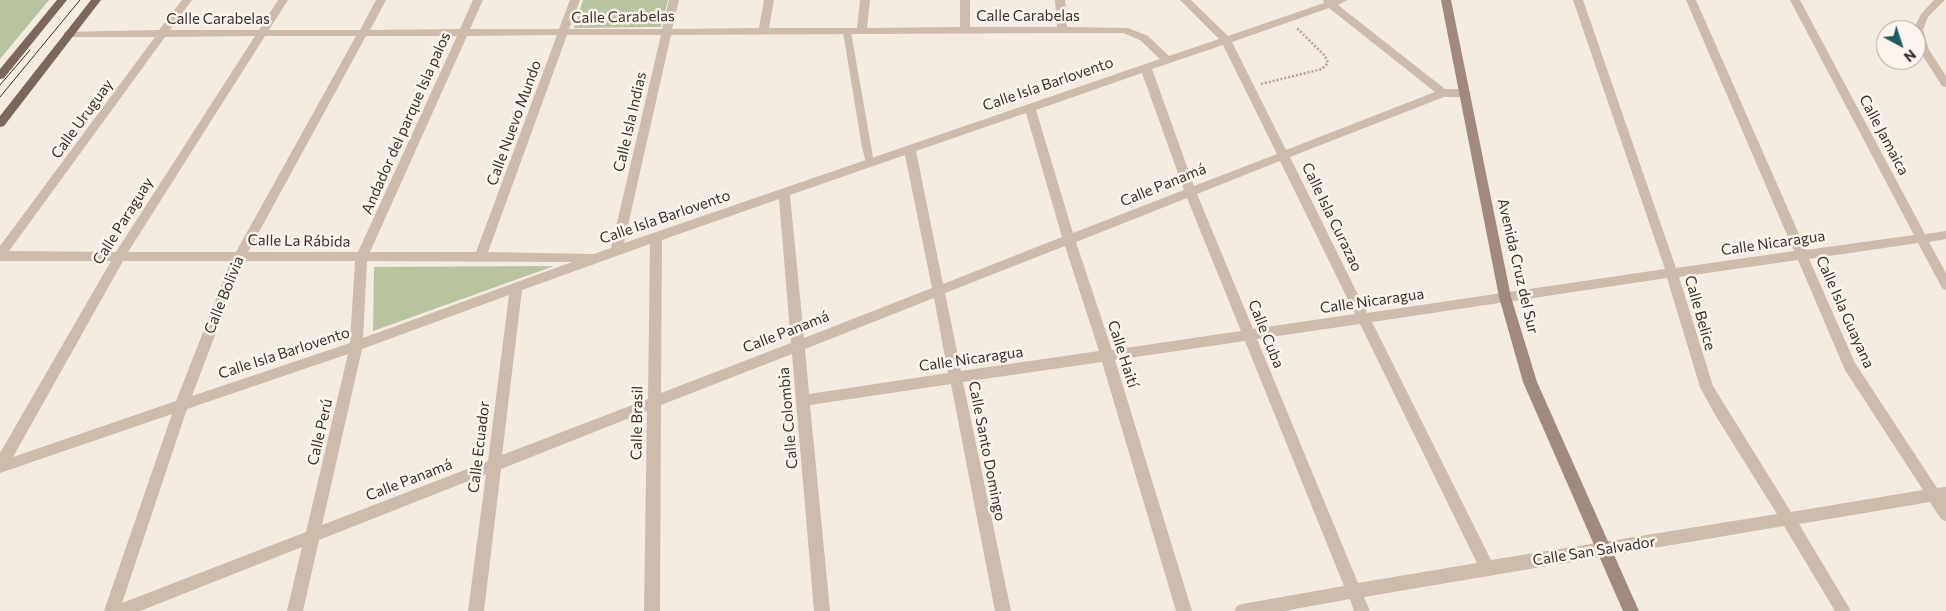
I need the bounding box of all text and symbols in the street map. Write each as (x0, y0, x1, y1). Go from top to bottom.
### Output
street label: Calle Carabelas (571, 7, 675, 27)
street label: Calle Carabelas (976, 7, 1080, 25)
street label: Calle Carabelas (166, 10, 270, 28)
north arrow (1876, 20, 1926, 70)
street label: Andador del parque Isla palos (358, 29, 454, 217)
text: N (1901, 46, 1920, 66)
street label: Calle Isla Barlovento (980, 53, 1116, 115)
street label: Calle Nuevo Mundo (483, 58, 545, 188)
street label: Calle Isla Indias (610, 70, 650, 174)
street label: Calle Uruguay (47, 76, 117, 162)
street label: Calle Jamaica (1855, 92, 1913, 178)
street label: Calle Panamá (1117, 160, 1209, 210)
street label: Calle Isla Curazao (1298, 160, 1366, 274)
street label: Calle Paraguay (89, 174, 157, 268)
street label: Calle Isla Barlovento (597, 186, 733, 248)
street label: Avenida Cruz del Sur (1494, 197, 1542, 335)
street label: Calle Nicaragua (1720, 227, 1826, 259)
street label: Calle La Rábida (247, 231, 351, 251)
street label: Calle Isla Guayana (1812, 253, 1878, 371)
street label: Calle Bolivia (200, 254, 248, 336)
street label: Calle Belice (1681, 273, 1719, 353)
street label: Calle Nicaragua (1319, 285, 1425, 317)
street label: Calle Cuba (1244, 297, 1288, 371)
street label: Calle Panamá (740, 307, 832, 357)
street label: Calle Haití (1104, 318, 1142, 390)
street label: Calle Isla Barlovento (216, 323, 352, 383)
street label: Calle Nicaragua (918, 343, 1024, 375)
street label: Calle Colombia (775, 366, 801, 470)
street label: Calle Santo Domingo (965, 380, 1009, 522)
street label: Calle Brasil (627, 386, 647, 460)
street label: Calle Perú (304, 397, 336, 467)
street label: Calle Ecuador (464, 400, 494, 494)
street label: Calle Panamá (363, 455, 455, 505)
street label: Calle San Salvador (1531, 532, 1657, 570)

